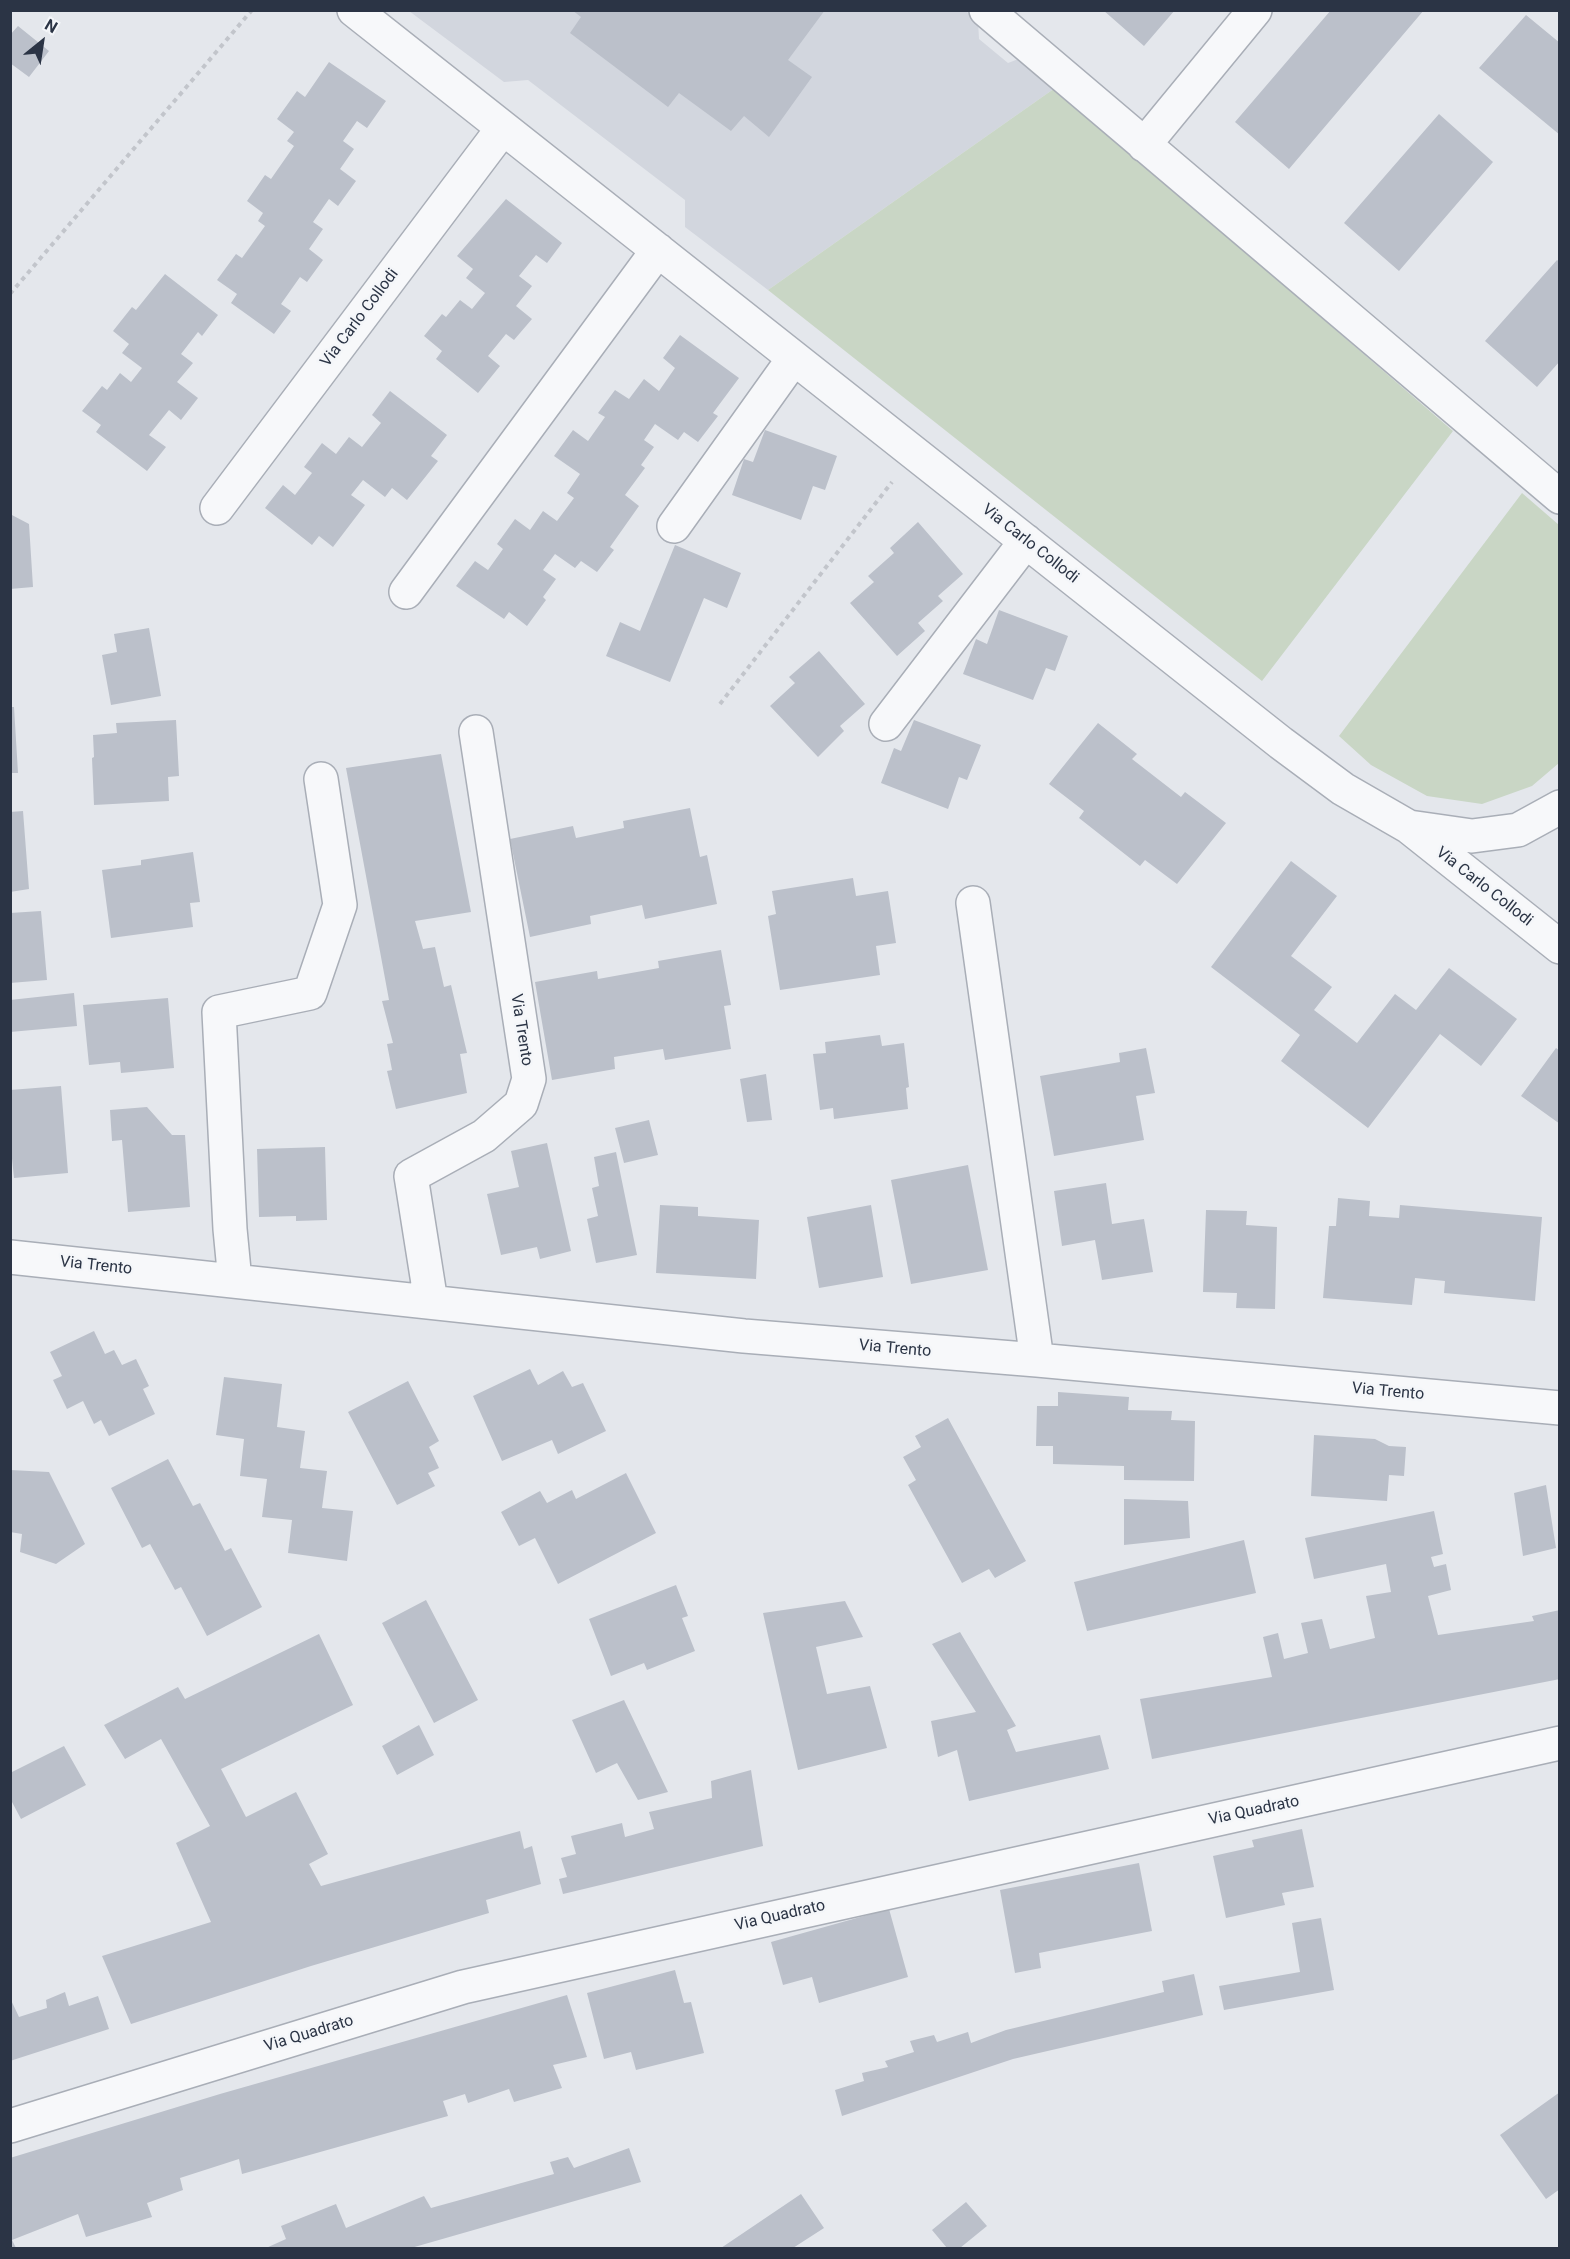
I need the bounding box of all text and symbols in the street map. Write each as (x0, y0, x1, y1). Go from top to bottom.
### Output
north arrow (12, 12, 72, 72)
text: N (42, 15, 61, 37)
street label: Via Carlo Collodi (317, 265, 403, 371)
street label: Via Carlo Collodi (978, 500, 1082, 588)
street label: Via Carlo Collodi (1432, 843, 1536, 931)
street label: Via Trento (506, 993, 536, 1067)
street label: Via Trento (59, 1253, 133, 1279)
street label: Via Trento (858, 1336, 932, 1362)
street label: Via Trento (1351, 1379, 1425, 1405)
street label: Via Quadrato (1207, 1792, 1301, 1830)
street label: Via Quadrato (733, 1896, 827, 1936)
street label: Via Quadrato (262, 2011, 356, 2057)

